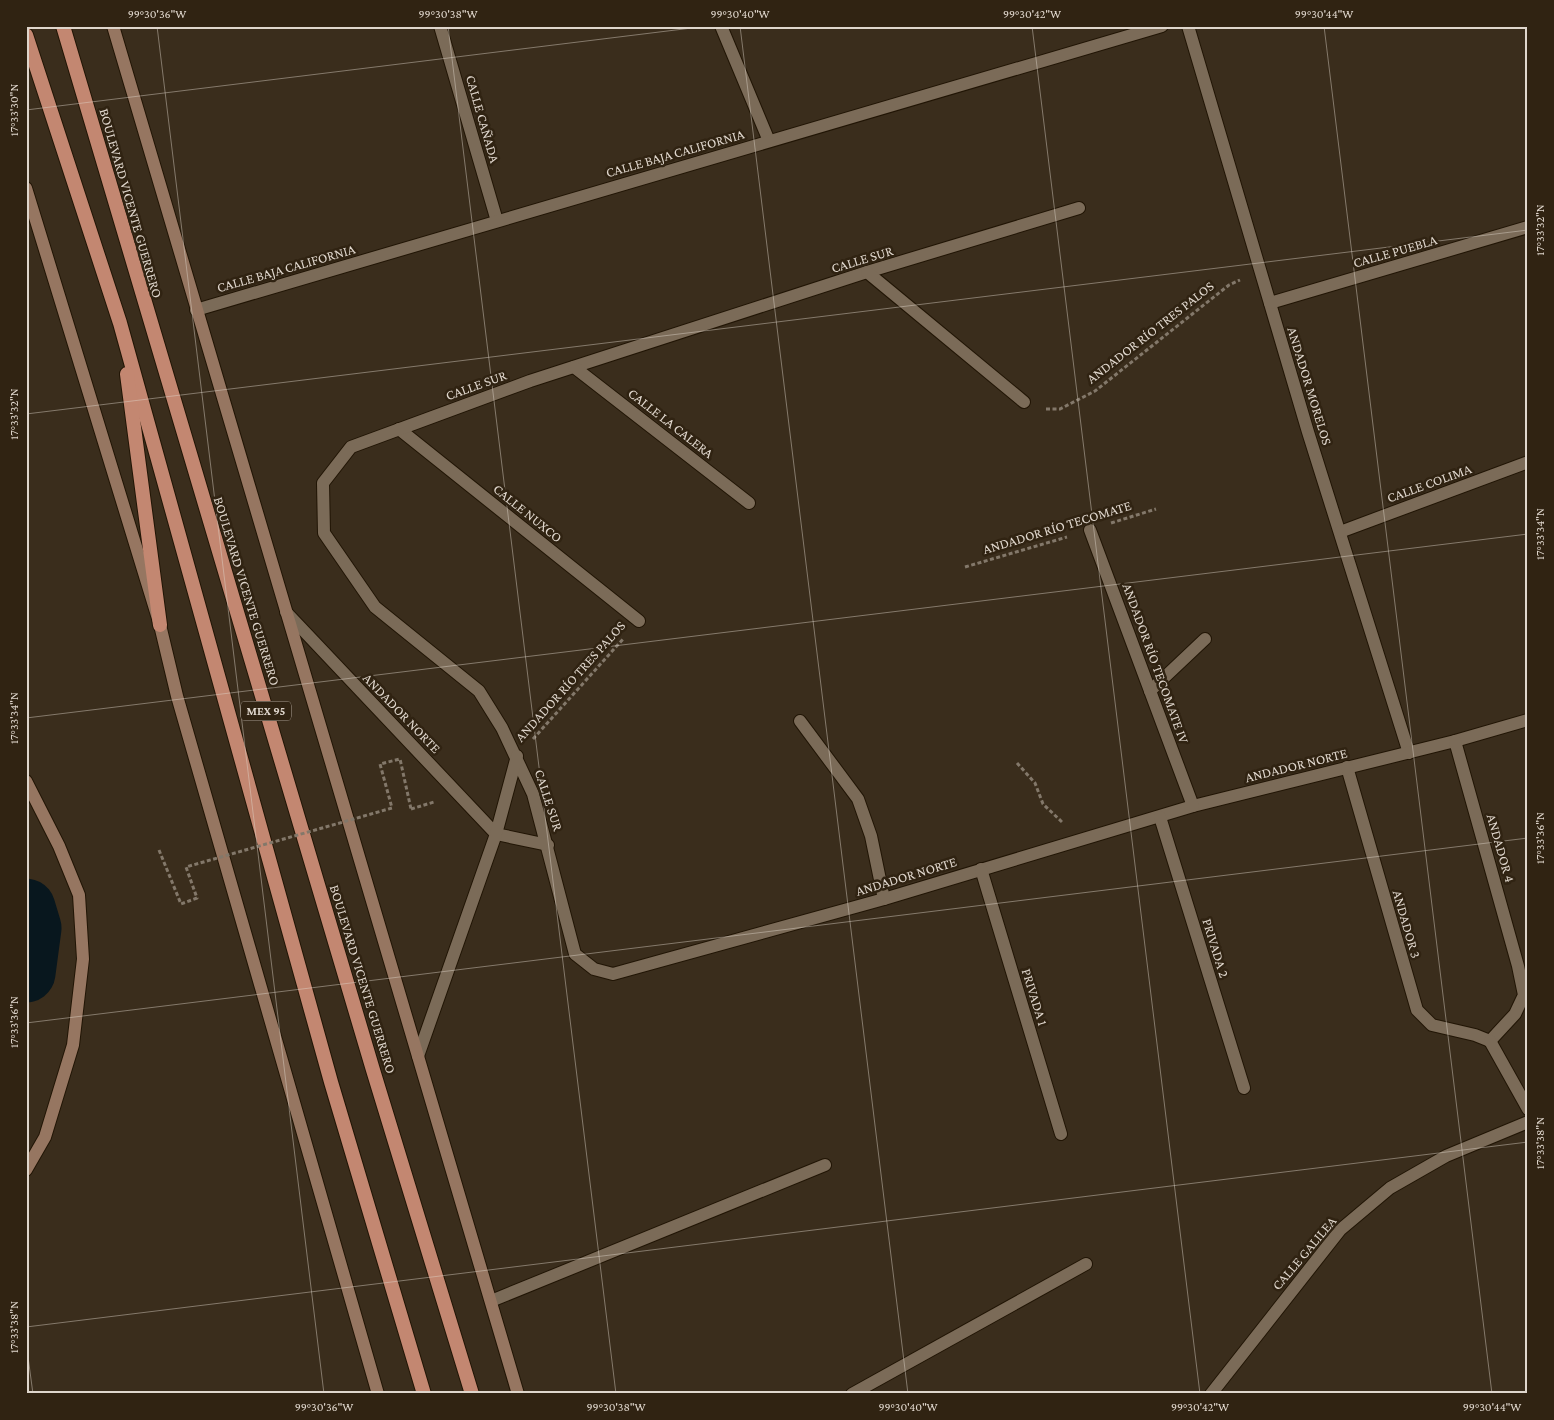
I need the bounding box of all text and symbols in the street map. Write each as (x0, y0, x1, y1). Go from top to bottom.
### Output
text: 99°30'36"W (128, 7, 186, 21)
text: 99°30'38"W (419, 7, 477, 21)
text: 99°30'40"W (710, 7, 770, 21)
text: 99°30'42"W (1003, 7, 1061, 21)
text: 99°30'44"W (1295, 7, 1353, 21)
street label: CALLE CAÑADA (463, 73, 503, 165)
text: 17°33'30"N (7, 84, 21, 136)
street label: BOULEVARD VICENTE GUERRERO (96, 106, 166, 300)
street label: CALLE BAJA CALIFORNIA (604, 126, 746, 180)
text: 17°33'32"N (1533, 204, 1547, 256)
street label: CALLE PUEBLA (1351, 231, 1439, 271)
street label: CALLE BAJA CALIFORNIA (215, 241, 357, 295)
street label: CALLE SUR (829, 242, 895, 276)
street label: ANDADOR RÍO TRES PALOS (1083, 277, 1217, 387)
street label: ANDADOR MORELOS (1284, 325, 1336, 447)
street label: CALLE SUR (443, 367, 509, 403)
street label: CALLE LA CALERA (625, 385, 717, 461)
text: 17°33'32"N (7, 388, 21, 440)
street label: CALLE COLIMA (1385, 460, 1473, 506)
street label: CALLE NUXCO (490, 480, 566, 546)
street label: BOULEVARD VICENTE GUERRERO (211, 495, 283, 687)
street label: ANDADOR RÍO TECOMATE (981, 497, 1134, 557)
text: 17°33'34"N (1533, 508, 1547, 560)
street label: ANDADOR RÍO TECOMATE IV (1120, 581, 1192, 745)
street label: ANDADOR RÍO TRES PALOS (512, 617, 629, 745)
street label: ANDADOR NORTE (360, 670, 444, 756)
text: 17°33'34"N (7, 692, 21, 744)
road number: MEX 95 (241, 701, 291, 720)
street label: ANDADOR NORTE (1243, 744, 1349, 785)
street label: CALLE SUR (532, 767, 567, 833)
street label: ANDADOR 4 (1484, 812, 1518, 884)
text: 17°33'36"N (1533, 812, 1547, 864)
street label: ANDADOR NORTE (854, 853, 959, 899)
street label: BOULEVARD VICENTE GUERRERO (327, 883, 399, 1075)
street label: ANDADOR 3 (1390, 888, 1424, 960)
street label: PRIVADA 2 (1199, 917, 1233, 980)
street label: PRIVADA 1 (1019, 966, 1051, 1028)
text: 17°33'36"N (7, 996, 21, 1048)
text: 17°33'38"N (1533, 1117, 1547, 1169)
street label: CALLE GALILEA (1269, 1213, 1339, 1293)
text: 17°33'38"N (7, 1301, 21, 1353)
text: 99°30'36"W (295, 1400, 353, 1414)
text: 99°30'38"W (587, 1400, 645, 1414)
text: 99°30'40"W (878, 1400, 938, 1414)
text: 99°30'42"W (1171, 1400, 1229, 1414)
text: 99°30'44"W (1463, 1400, 1521, 1414)

